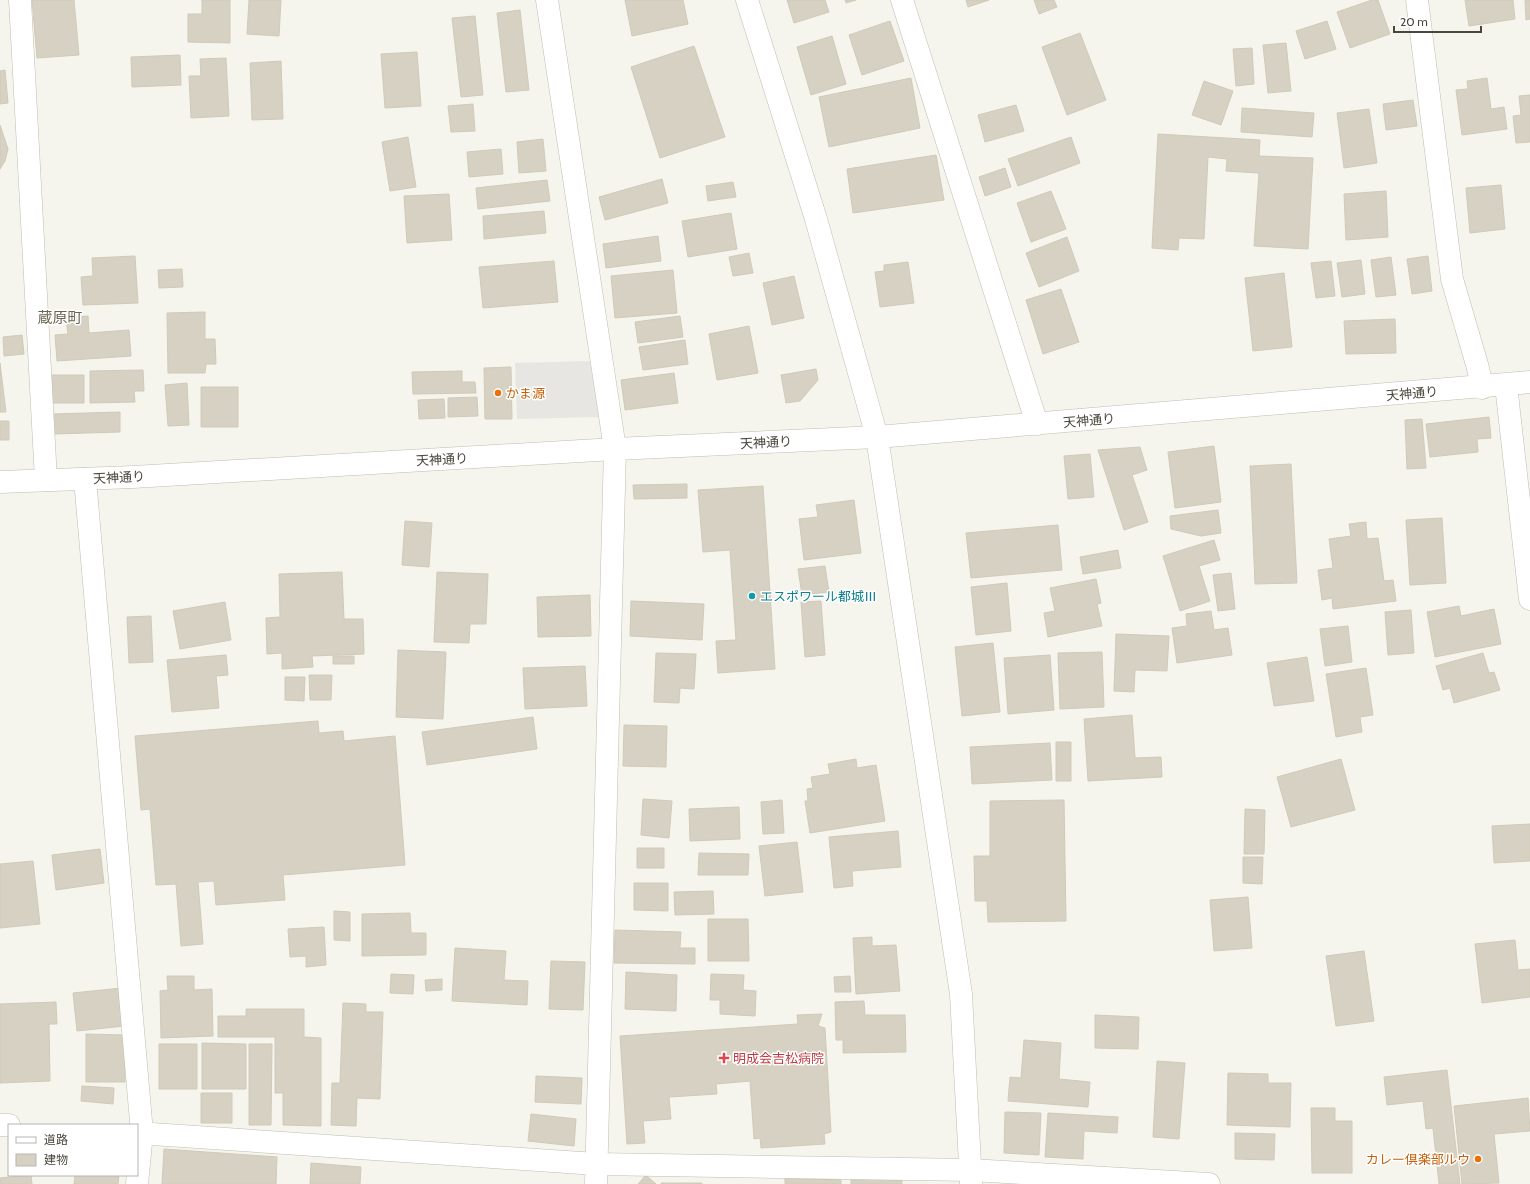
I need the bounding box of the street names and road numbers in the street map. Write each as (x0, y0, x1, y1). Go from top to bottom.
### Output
street label: 天神通り (1385, 383, 1439, 403)
street label: 天神通り (1062, 410, 1116, 430)
street label: 天神通り (740, 433, 792, 451)
street label: 天神通り (416, 450, 468, 468)
street label: 天神通り (93, 468, 145, 486)

